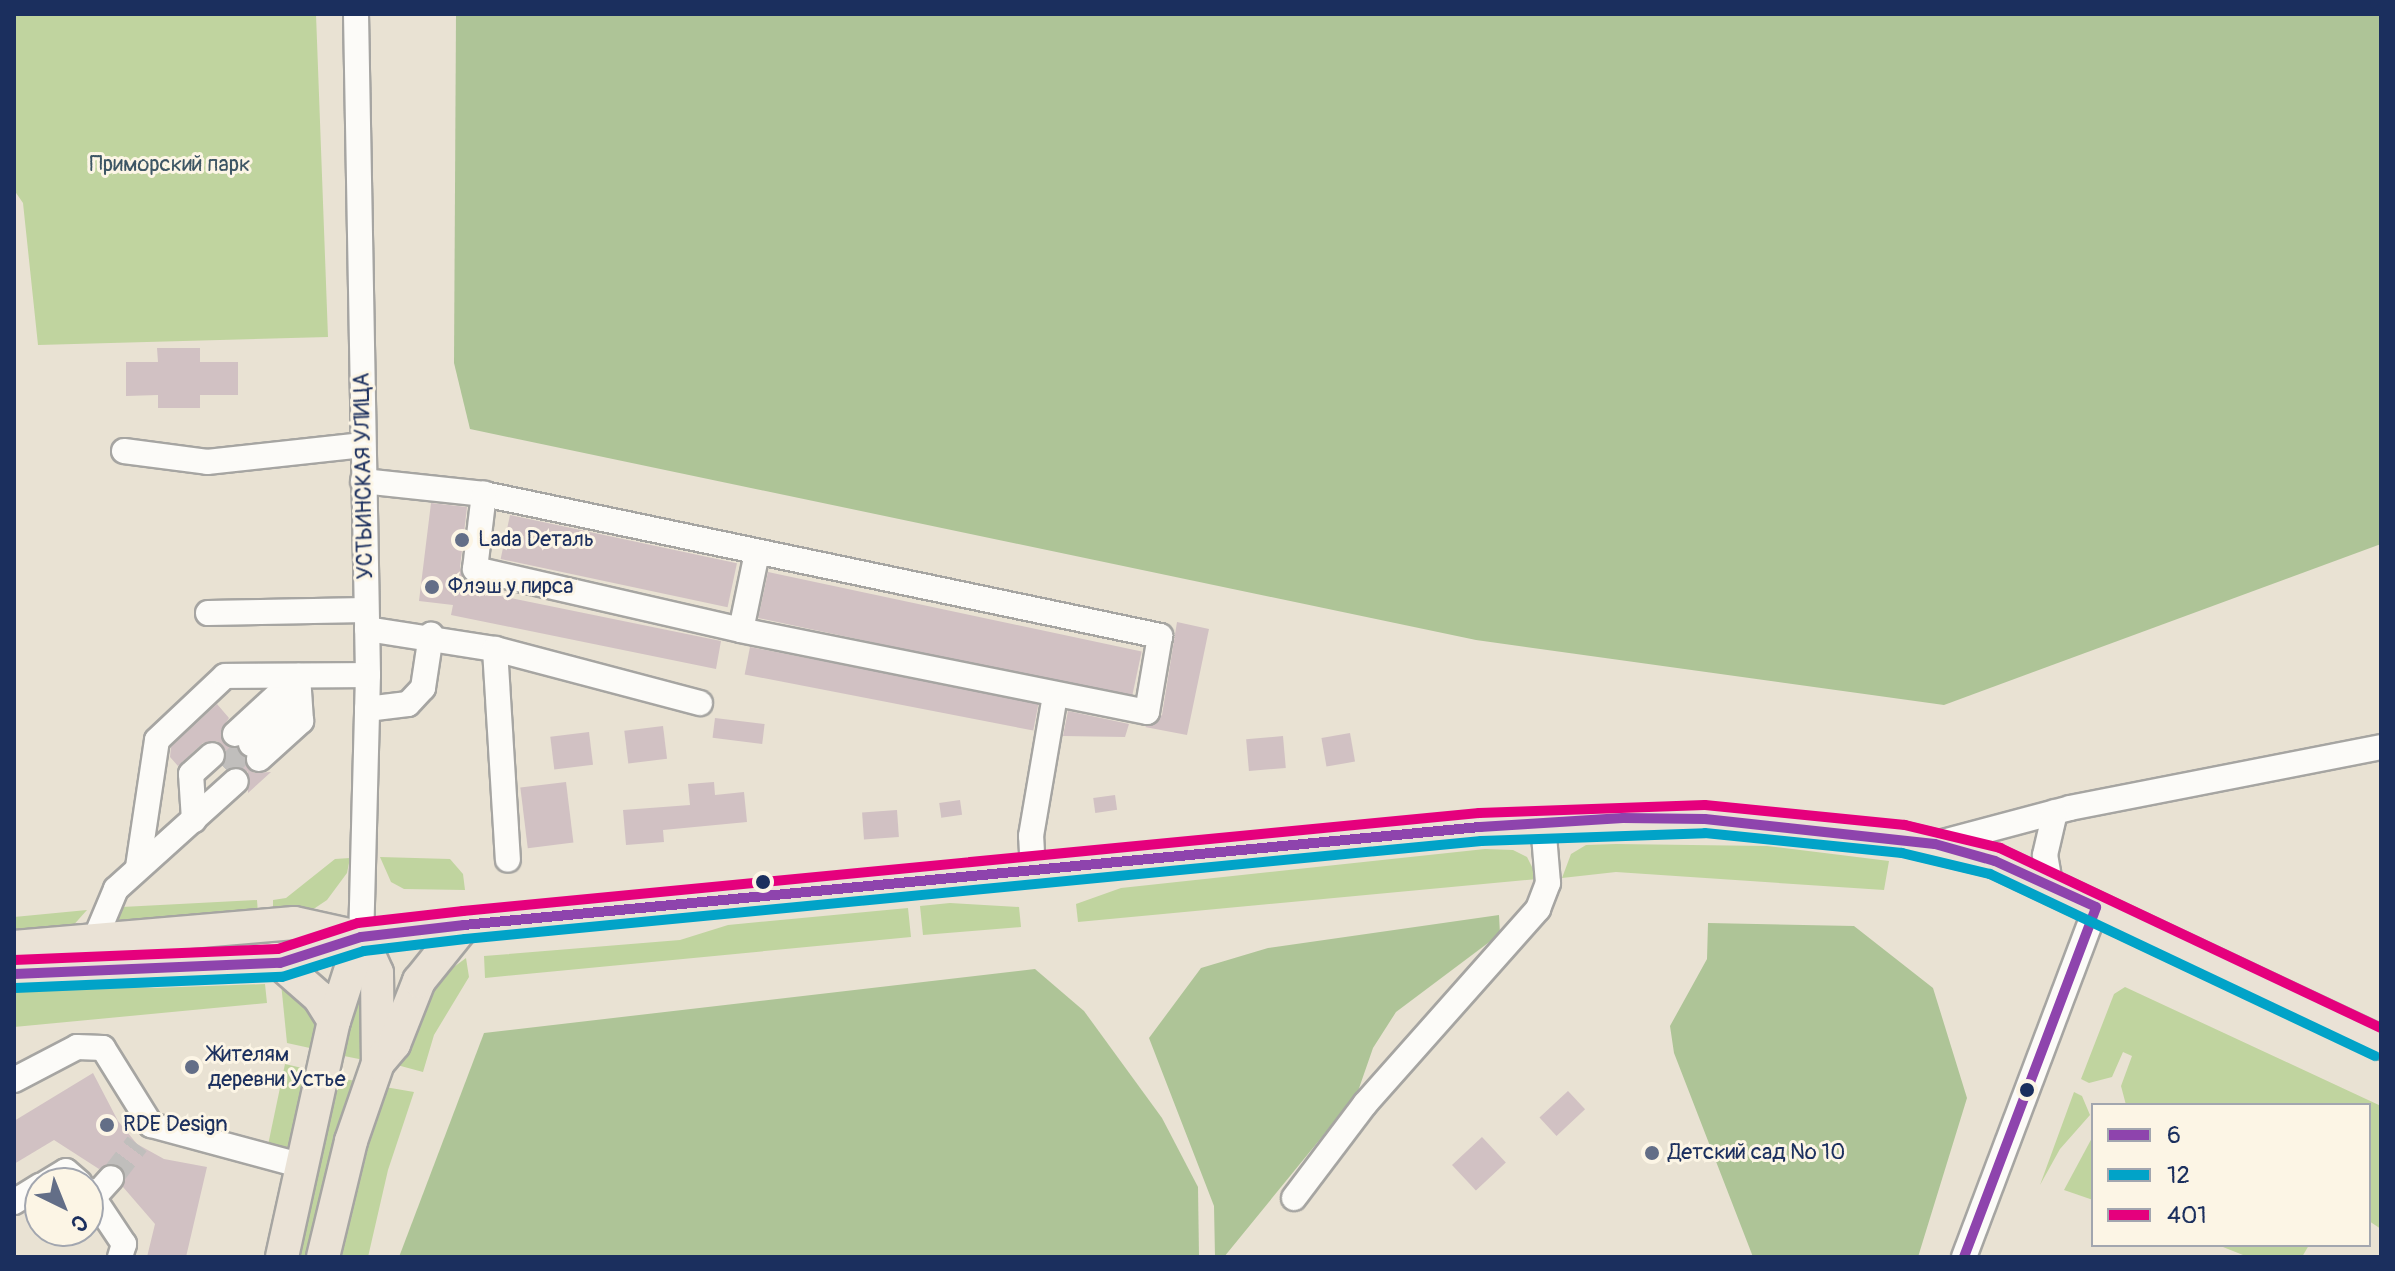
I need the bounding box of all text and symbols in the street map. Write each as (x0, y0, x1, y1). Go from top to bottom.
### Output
park label: Приморский парк (90, 152, 250, 178)
street label: УСТЬИНСКАЯ УЛИЦА (349, 372, 379, 580)
place label: Lada Dеталь (478, 527, 594, 553)
marker: Lada Dеталь (453, 531, 471, 549)
place label: Флэш у пирса (448, 574, 573, 600)
marker: Флэш у пирса (423, 578, 441, 596)
unlabelled marker (755, 874, 771, 890)
place label: Жителям деревни Устье (208, 1041, 346, 1092)
marker: Жителям деревни Устье (183, 1058, 201, 1076)
unlabelled marker (2019, 1082, 2035, 1098)
legend (2091, 1103, 2371, 1247)
place label: RDE Design (123, 1112, 228, 1138)
marker: RDE Design (98, 1116, 116, 1134)
text: 6 (2167, 1121, 2181, 1150)
place label: Детский сад № 10 (1668, 1140, 1845, 1166)
marker: Детский сад № 10 (1643, 1144, 1661, 1162)
text: 12 (2167, 1161, 2190, 1190)
north arrow (24, 1167, 104, 1247)
text: 401 (2167, 1201, 2207, 1230)
text: С (64, 1208, 94, 1238)

